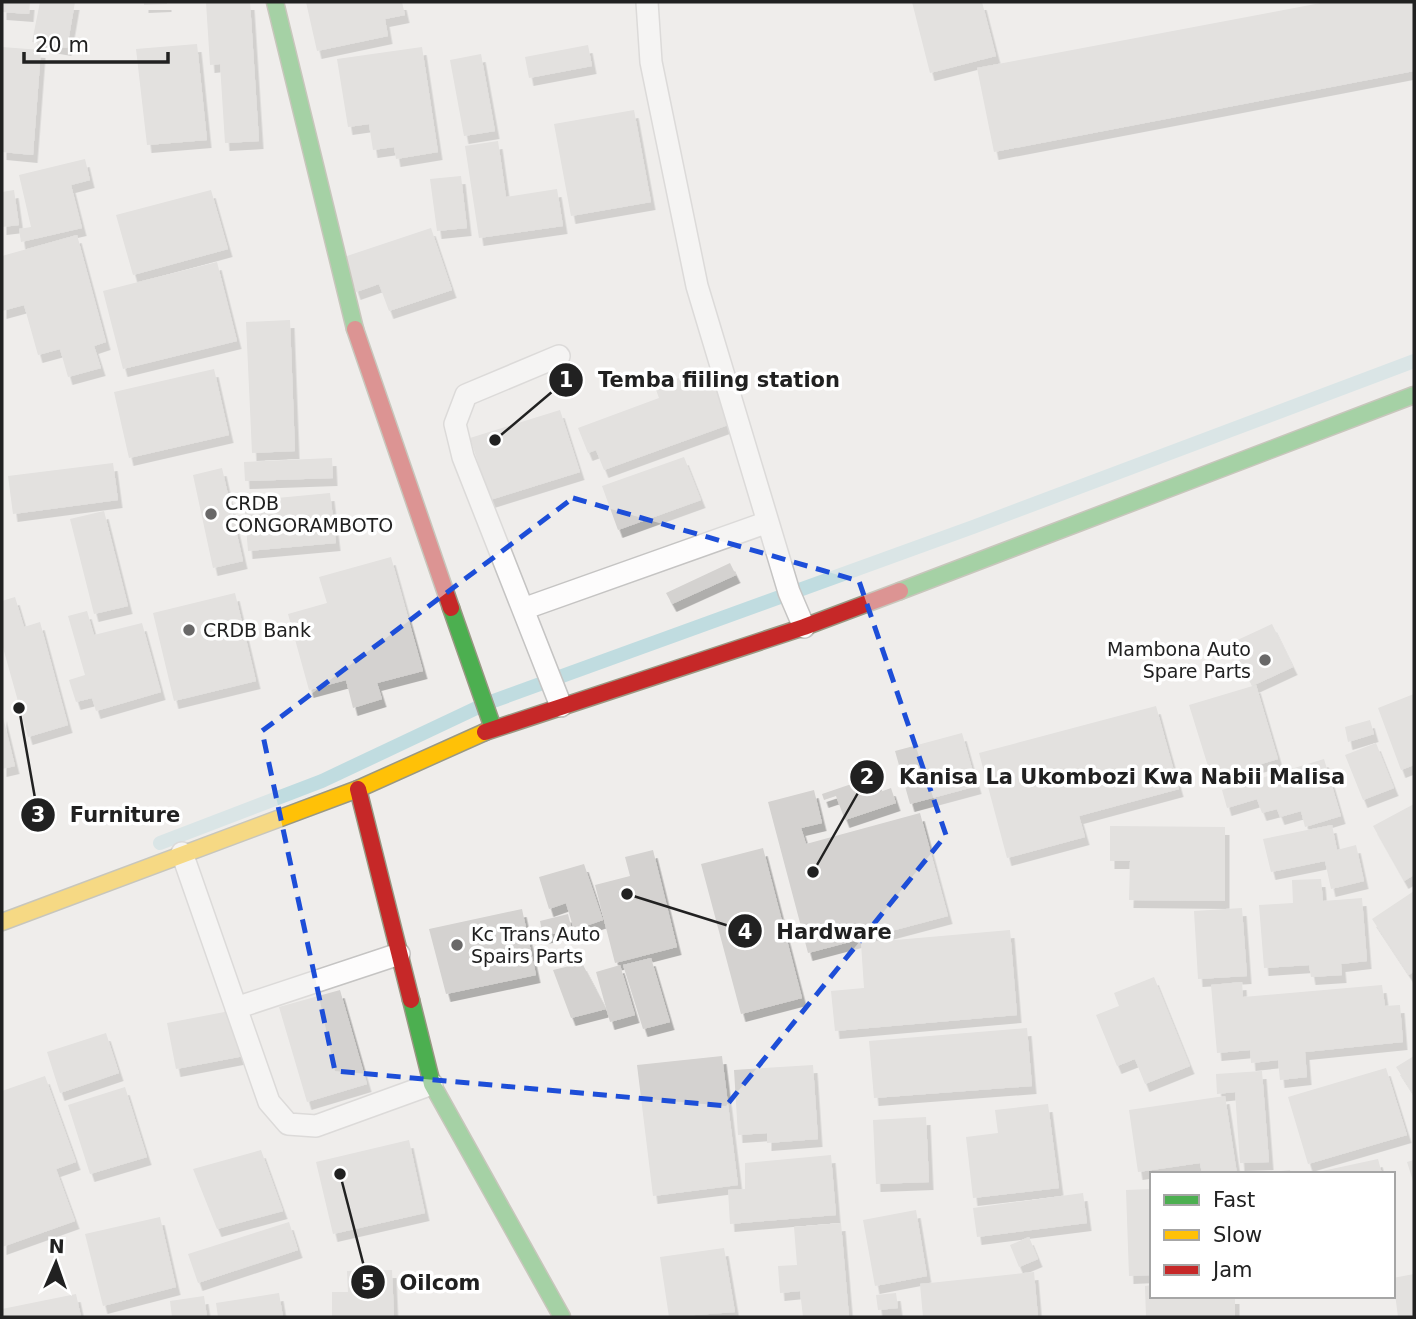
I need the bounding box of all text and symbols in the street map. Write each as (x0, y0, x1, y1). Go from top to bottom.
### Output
scale bar (24, 21, 168, 65)
text: 20 m (35, 33, 89, 57)
callout: Temba fiiling station (549, 359, 854, 401)
text: 1 (559, 368, 573, 392)
text: Temba fiiling station (598, 368, 840, 392)
place label: CRDB CONGORAMBOTO (225, 492, 393, 536)
marker: CRDB CONGORAMBOTO (203, 506, 219, 522)
place label: CRDB Bank (203, 619, 311, 641)
marker: CRDB Bank (181, 622, 197, 638)
place label: Mambona Auto Spare Parts (1107, 638, 1251, 682)
marker: Mambona Auto Spare Parts (1257, 652, 1273, 668)
callout: Kanisa La Ukombozi Kwa Nabii Malisa (849, 756, 1359, 798)
text: 2 (860, 765, 874, 789)
text: Kanisa La Ukombozi Kwa Nabii Malisa (899, 765, 1345, 789)
callout: Furniture (20, 794, 194, 836)
text: 3 (31, 803, 45, 827)
text: Furniture (70, 803, 180, 827)
callout: Hardware (727, 910, 905, 952)
text: 4 (738, 920, 752, 944)
text: Hardware (776, 920, 892, 944)
place label: Kc Trans Auto Spairs Parts (471, 923, 600, 967)
marker: Kc Trans Auto Spairs Parts (449, 937, 465, 953)
legend (1150, 1172, 1395, 1298)
text: Fast (1213, 1188, 1255, 1212)
text: Slow (1213, 1223, 1262, 1247)
north arrow (21, 1228, 91, 1298)
text: N (48, 1235, 65, 1257)
text: Jam (1211, 1258, 1253, 1282)
callout: Oilcom (351, 1261, 495, 1303)
text: 5 (361, 1271, 375, 1295)
text: Oilcom (399, 1271, 481, 1295)

